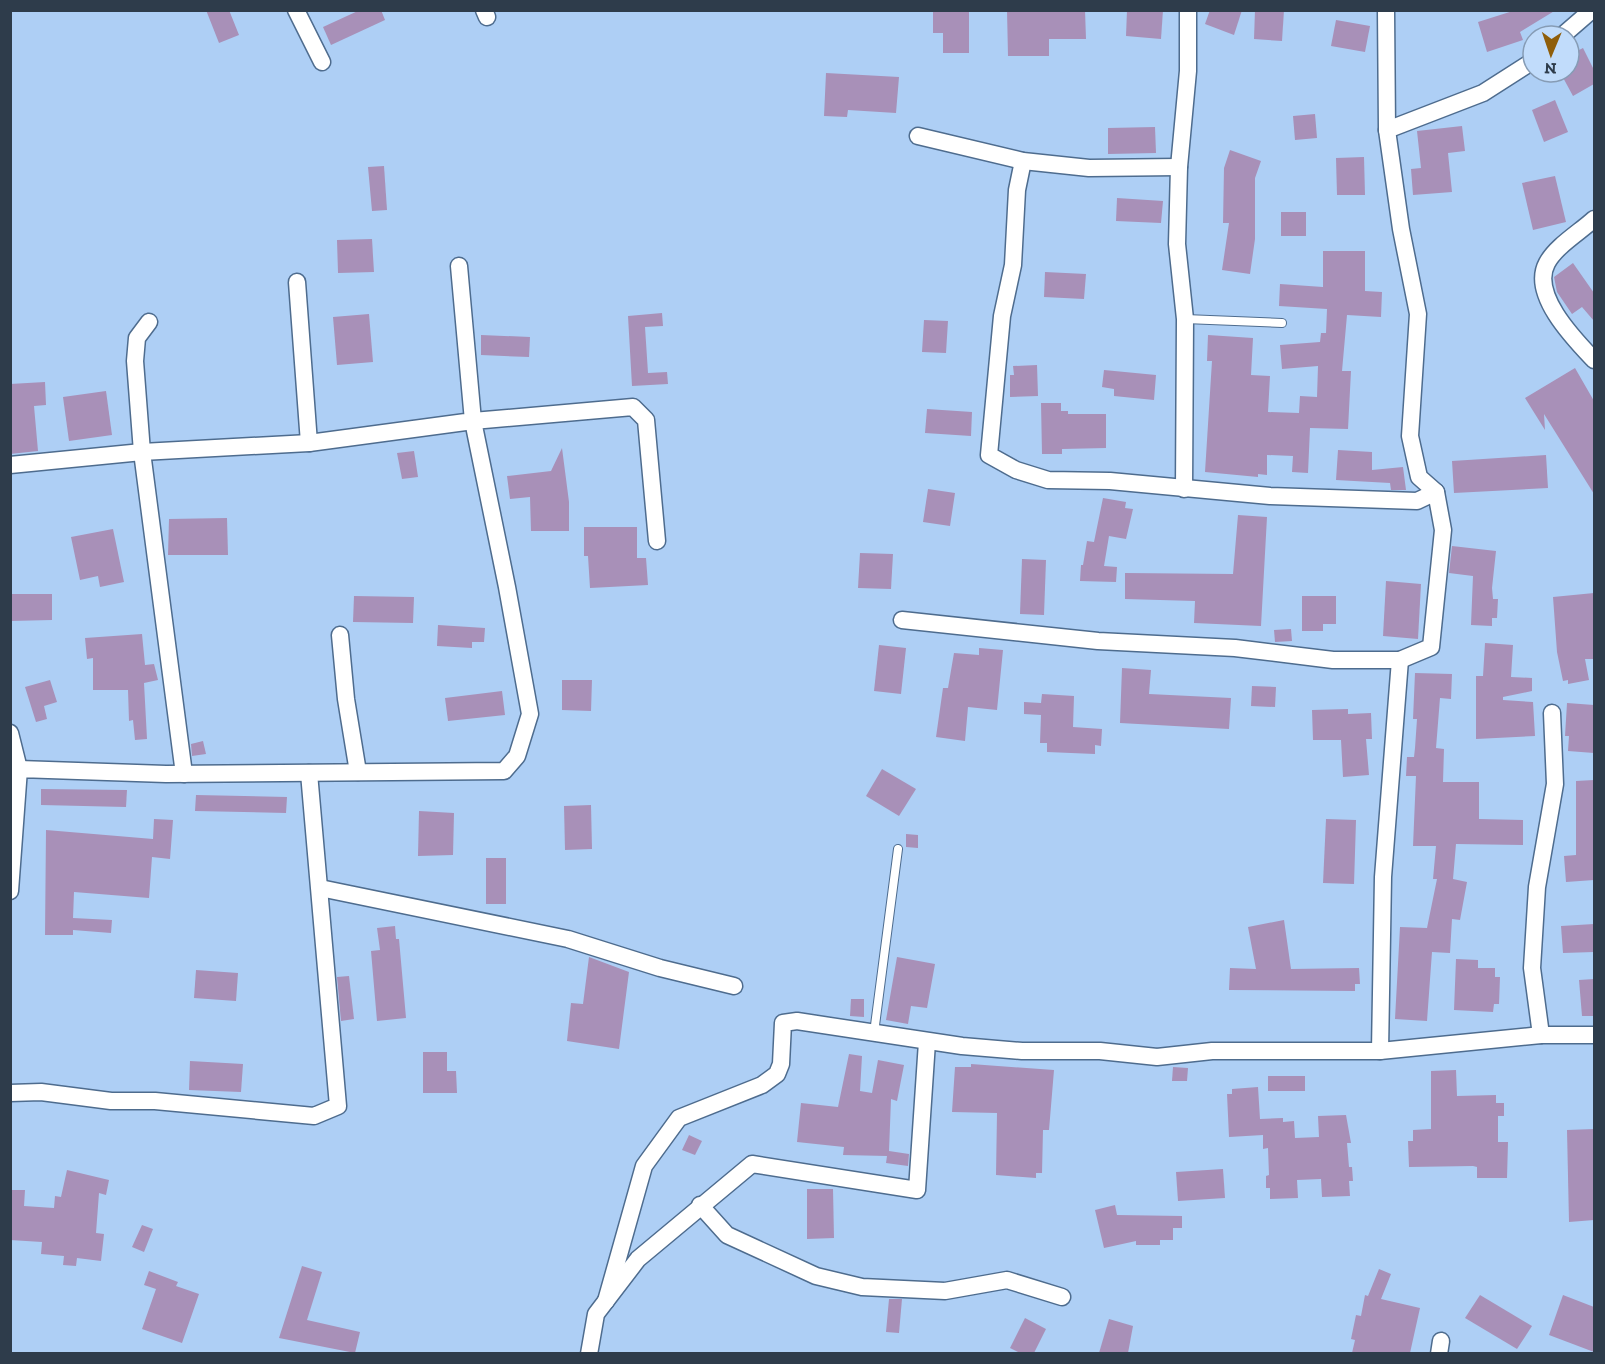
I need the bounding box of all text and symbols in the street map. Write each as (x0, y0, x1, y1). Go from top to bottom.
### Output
north arrow (1521, 24, 1581, 84)
text: N (1544, 59, 1557, 78)

